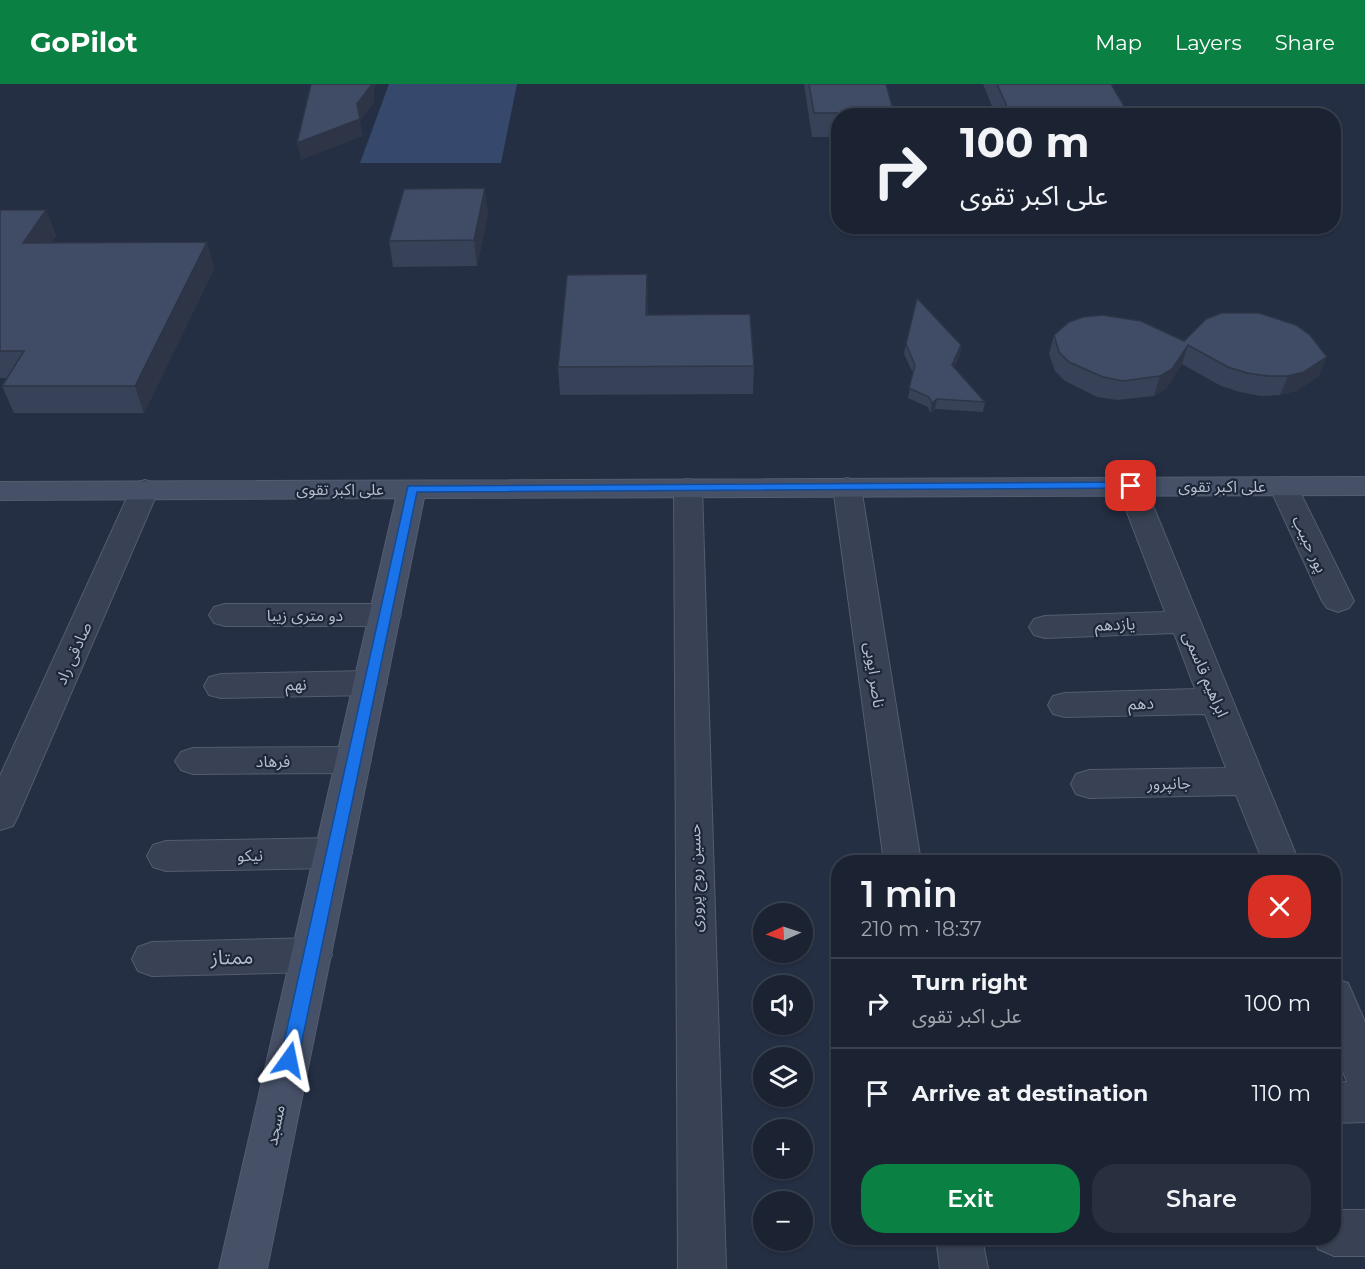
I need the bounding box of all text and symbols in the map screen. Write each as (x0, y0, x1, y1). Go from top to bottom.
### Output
text: GoPilot (30, 25, 138, 59)
text: Map (1095, 30, 1142, 55)
text: Layers (1175, 30, 1242, 55)
text: Share (1275, 30, 1335, 55)
text: 100 m (960, 116, 1089, 168)
icon: right (861, 132, 939, 210)
text: علی اکبر تقوی (960, 179, 1108, 212)
pin (1105, 460, 1156, 511)
icon: arrive (1114, 469, 1147, 502)
street label: علی اکبر تقوی (1178, 477, 1266, 496)
street label: علی اکبر تقوی (296, 480, 384, 499)
street label: پور حبیب (1287, 513, 1331, 576)
street label: دو متری زیبا (267, 606, 343, 625)
street label: یازدهم (1094, 614, 1136, 638)
street label: صادقی راد (51, 619, 96, 688)
street label: ابراهیم قاسمی (1176, 628, 1232, 721)
street label: ناصر ایوبی (860, 641, 889, 709)
street label: نهم (285, 675, 307, 697)
street label: دهم (1128, 694, 1154, 716)
street label: فرهاد (256, 752, 290, 771)
street label: جانپرور (1146, 774, 1191, 795)
street label: حسین روح پروری (685, 823, 709, 932)
street label: نیکو (237, 846, 263, 865)
text: 1 min (861, 872, 958, 916)
button: close (1248, 875, 1311, 938)
north arrow (753, 903, 813, 963)
map controls (753, 903, 813, 1251)
text: 210 m · 18:37 (861, 917, 982, 941)
street label: ممتاز (209, 945, 254, 969)
text: Turn right (912, 969, 1027, 996)
button: sound (753, 975, 813, 1035)
icon: right (861, 987, 894, 1020)
text: 100 m (1245, 990, 1311, 1017)
text: علی اکبر تقوی (912, 1004, 1022, 1028)
position arrow (257, 1028, 321, 1092)
button: layers (753, 1047, 813, 1107)
icon: arrive (861, 1077, 894, 1110)
text: Arrive at destination (912, 1080, 1148, 1107)
text: 110 m (1251, 1080, 1311, 1107)
street label: مسجد (262, 1103, 289, 1147)
button: + (753, 1119, 813, 1179)
button: Exit (861, 1164, 1080, 1233)
button: Share (1092, 1164, 1311, 1233)
button: − (753, 1191, 813, 1251)

